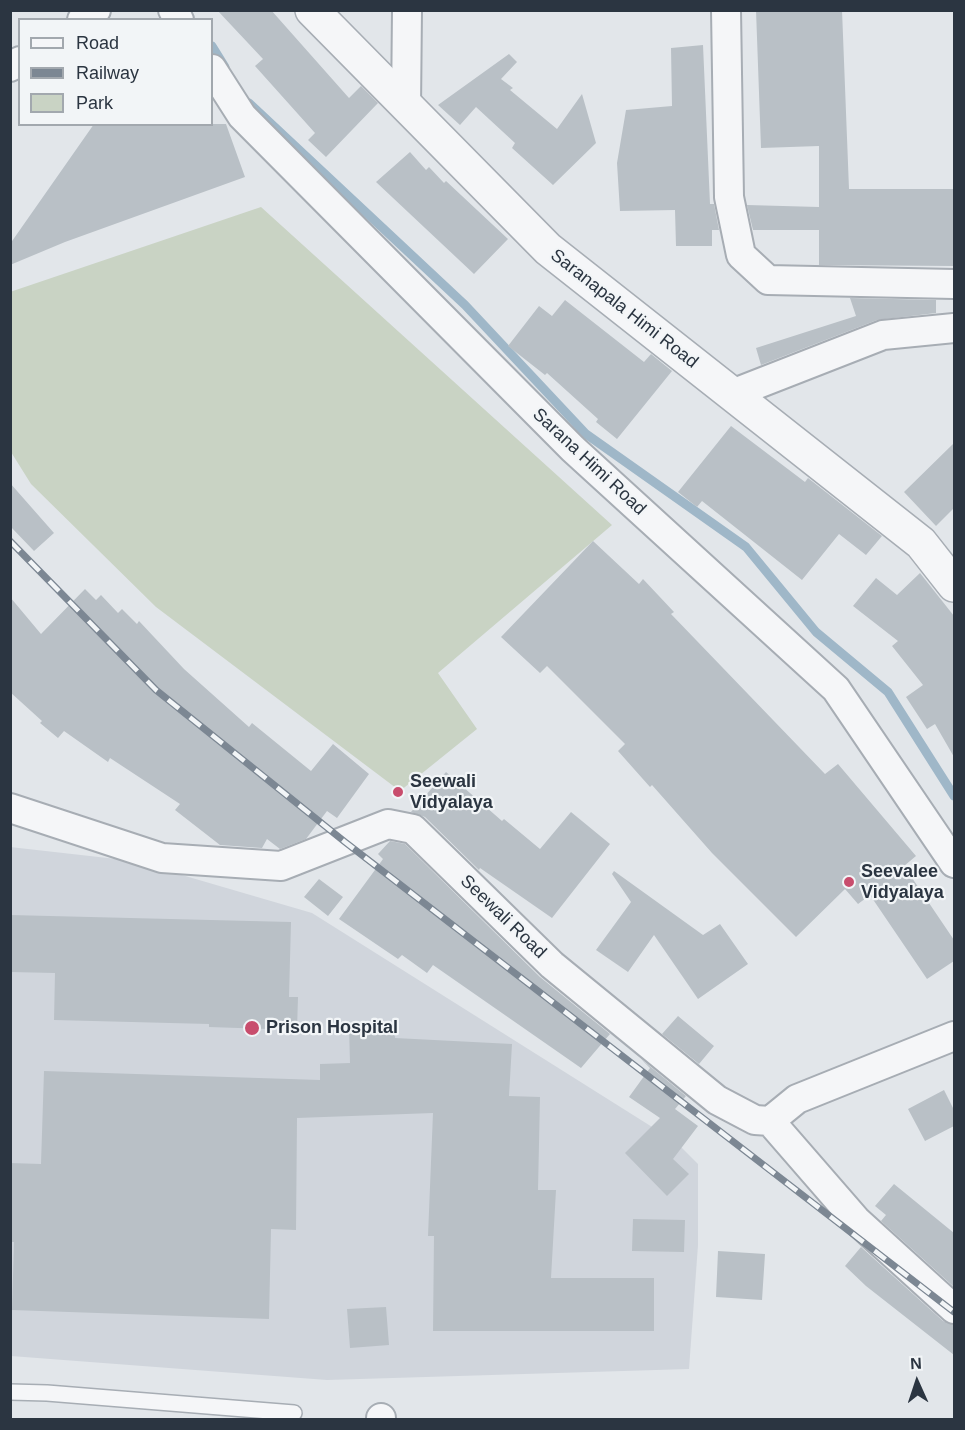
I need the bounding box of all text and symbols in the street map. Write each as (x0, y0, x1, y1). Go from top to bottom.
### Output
legend (18, 18, 213, 126)
text: Road (76, 33, 119, 53)
text: Railway (76, 63, 139, 83)
text: Park (76, 93, 113, 113)
street label: Saranapala Himi Road (546, 245, 702, 373)
street label: Sarana Himi Road (528, 404, 650, 520)
place label: Seewali Vidyalaya (410, 771, 493, 814)
marker: Seewali Vidyalaya (391, 785, 405, 799)
place label: Seevalee Vidyalaya (861, 861, 944, 904)
street label: Seewali Road (456, 871, 550, 963)
marker: Seevalee Vidyalaya (842, 875, 856, 889)
place label: Prison Hospital (266, 1017, 398, 1039)
marker: Prison Hospital (243, 1019, 261, 1037)
north arrow (887, 1352, 947, 1412)
text: N (910, 1355, 922, 1372)

